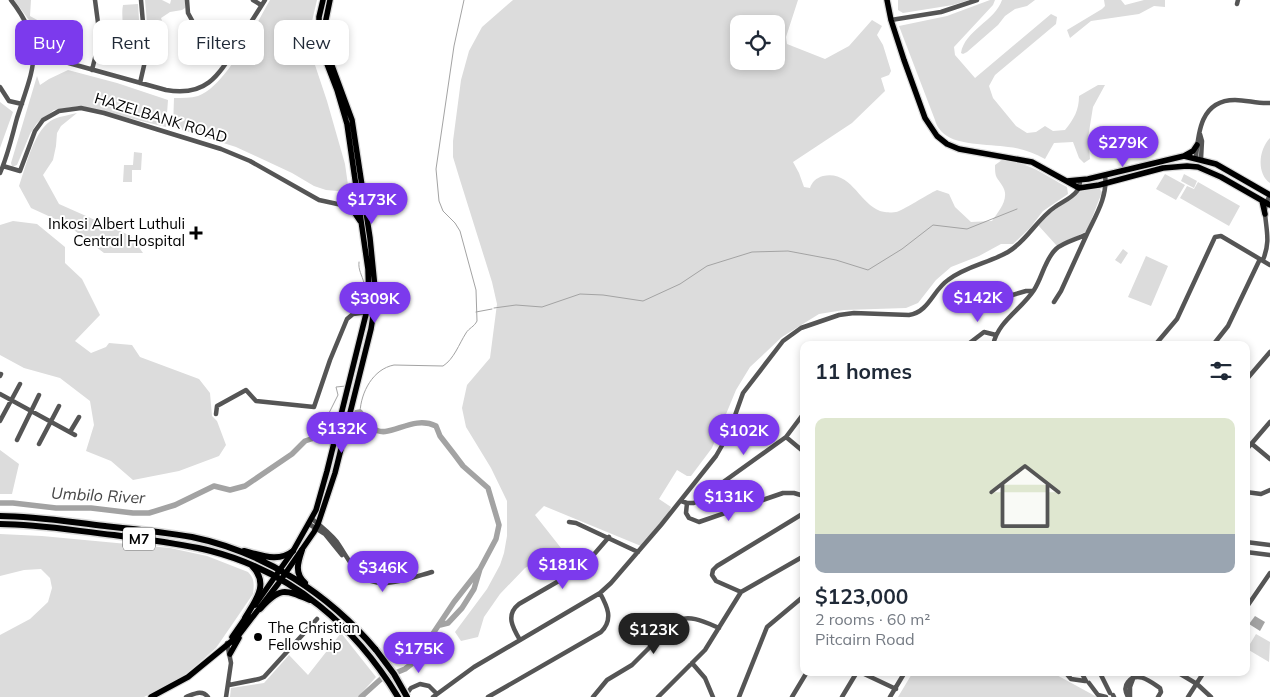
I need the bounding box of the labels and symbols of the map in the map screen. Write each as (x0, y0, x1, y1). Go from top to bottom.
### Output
street label: HAZELBANK ROAD (92, 88, 230, 147)
pin: $279K (1088, 126, 1158, 168)
pin: $173K (337, 182, 407, 225)
place label: Inkosi Albert Luthuli Central Hospital (48, 214, 185, 250)
marker: Inkosi Albert Luthuli Central Hospital (189, 226, 203, 240)
pin: $142K (943, 280, 1013, 323)
pin: $309K (340, 282, 410, 324)
pin: $132K (307, 412, 377, 454)
pin: $102K (709, 414, 779, 456)
pin: $131K (694, 480, 764, 522)
water label: Umbilo River (51, 483, 147, 508)
road number: M7 (123, 528, 155, 550)
pin: $181K (528, 548, 598, 590)
pin: $346K (348, 550, 418, 593)
pin: $123K (619, 612, 689, 655)
place label: The Christian Fellowship (268, 618, 360, 654)
marker: The Christian Fellowship (252, 631, 264, 643)
pin: $175K (384, 632, 454, 674)

